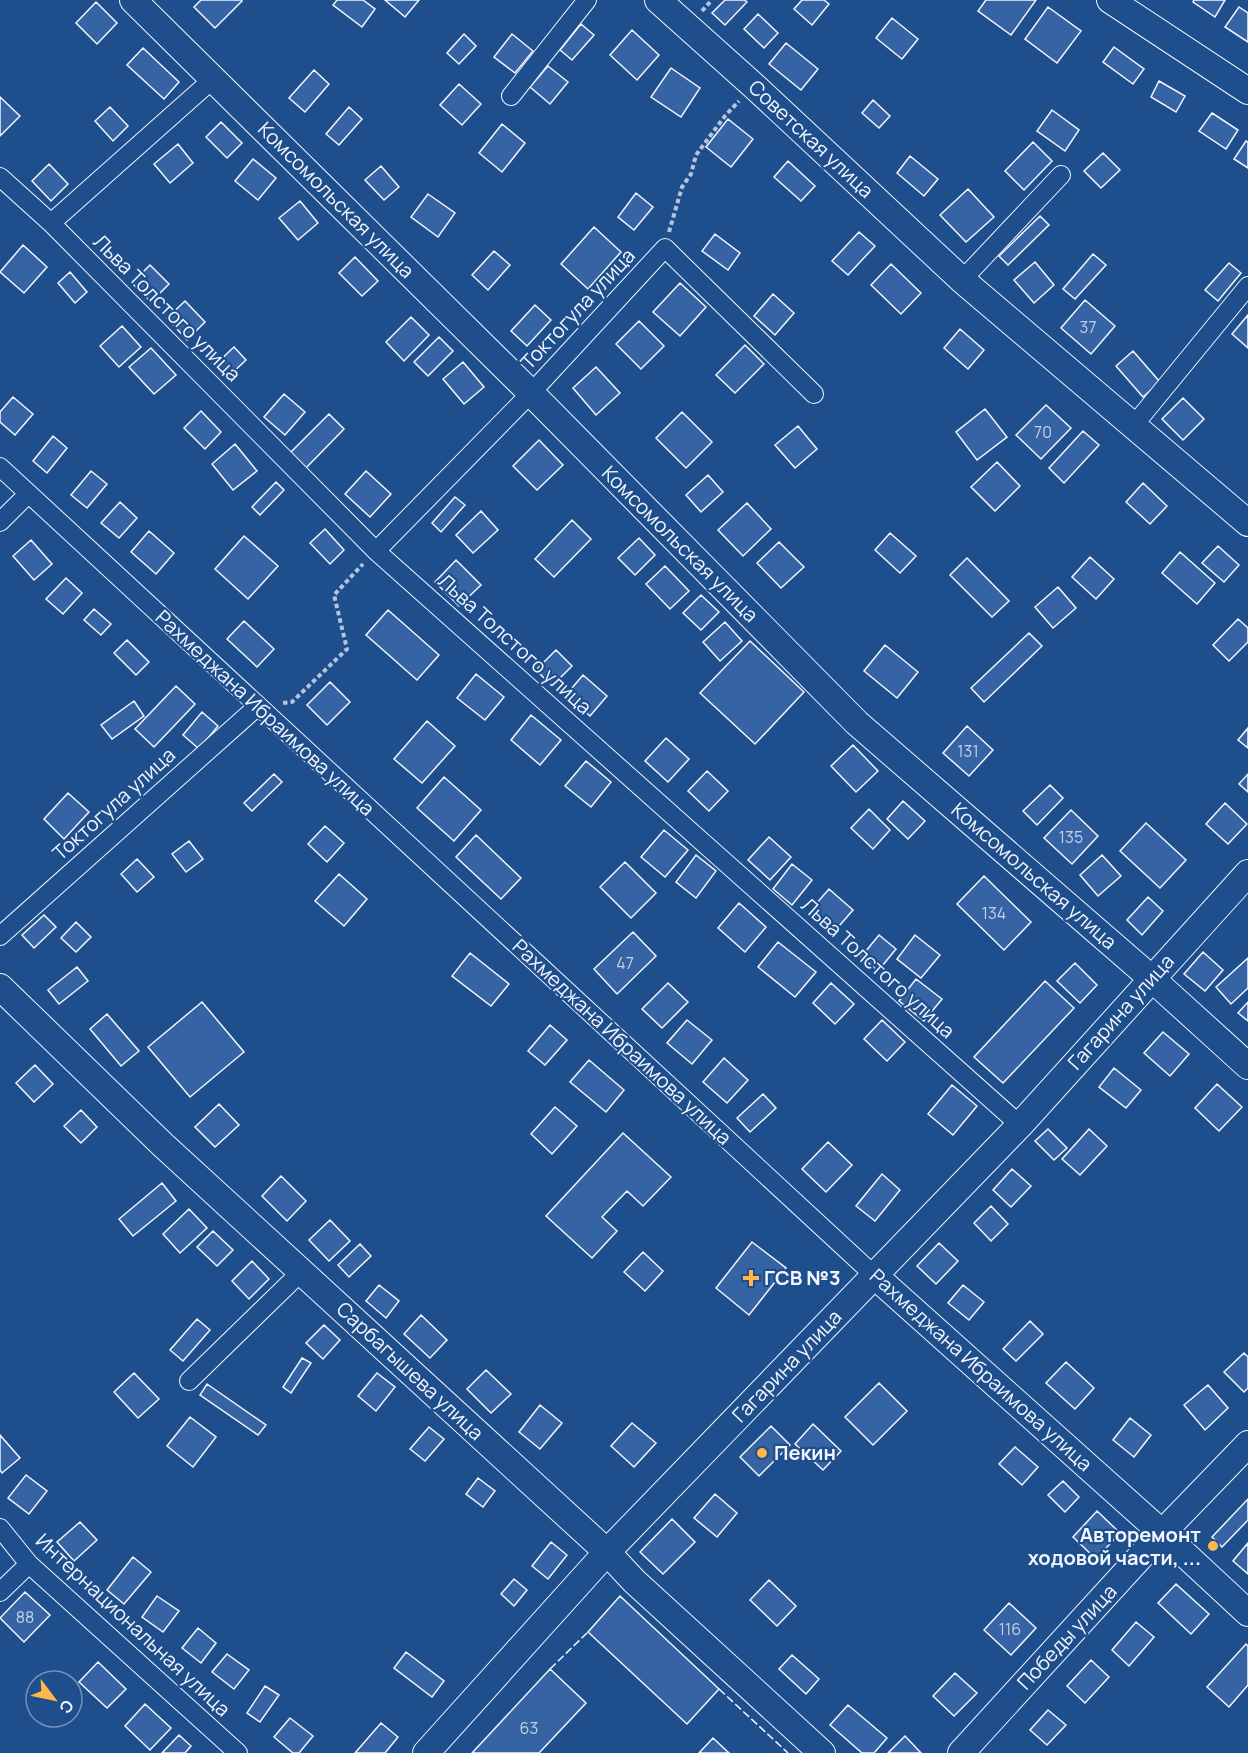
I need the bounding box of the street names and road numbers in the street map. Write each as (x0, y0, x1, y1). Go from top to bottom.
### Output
street label: Советская улица (743, 74, 880, 204)
street label: Комсомольская улица (252, 116, 420, 284)
street label: Льва Толстого улица (88, 228, 247, 387)
street label: Токтогула улица (514, 242, 641, 375)
street label: Комсомольская улица (596, 460, 764, 628)
street label: Льва Толстого улица (433, 567, 598, 720)
street label: Рахмеджана Ибраимова улица (150, 604, 381, 822)
street label: Токтогула улица (47, 741, 181, 866)
street label: Комсомольская улица (946, 796, 1123, 955)
street label: Льва Толстого улица (796, 891, 961, 1044)
street label: Рахмеджана Ибраимова улица (507, 933, 738, 1151)
street label: Гагарина улица (1061, 948, 1180, 1075)
street label: Рахмеджана Ибраимова улица (864, 1262, 1098, 1477)
street label: Сарбагышева улица (331, 1295, 490, 1446)
street label: Гагарина улица (726, 1303, 847, 1428)
street label: Интернациональная улица (30, 1527, 237, 1722)
street label: Победы улица (1011, 1578, 1123, 1695)

